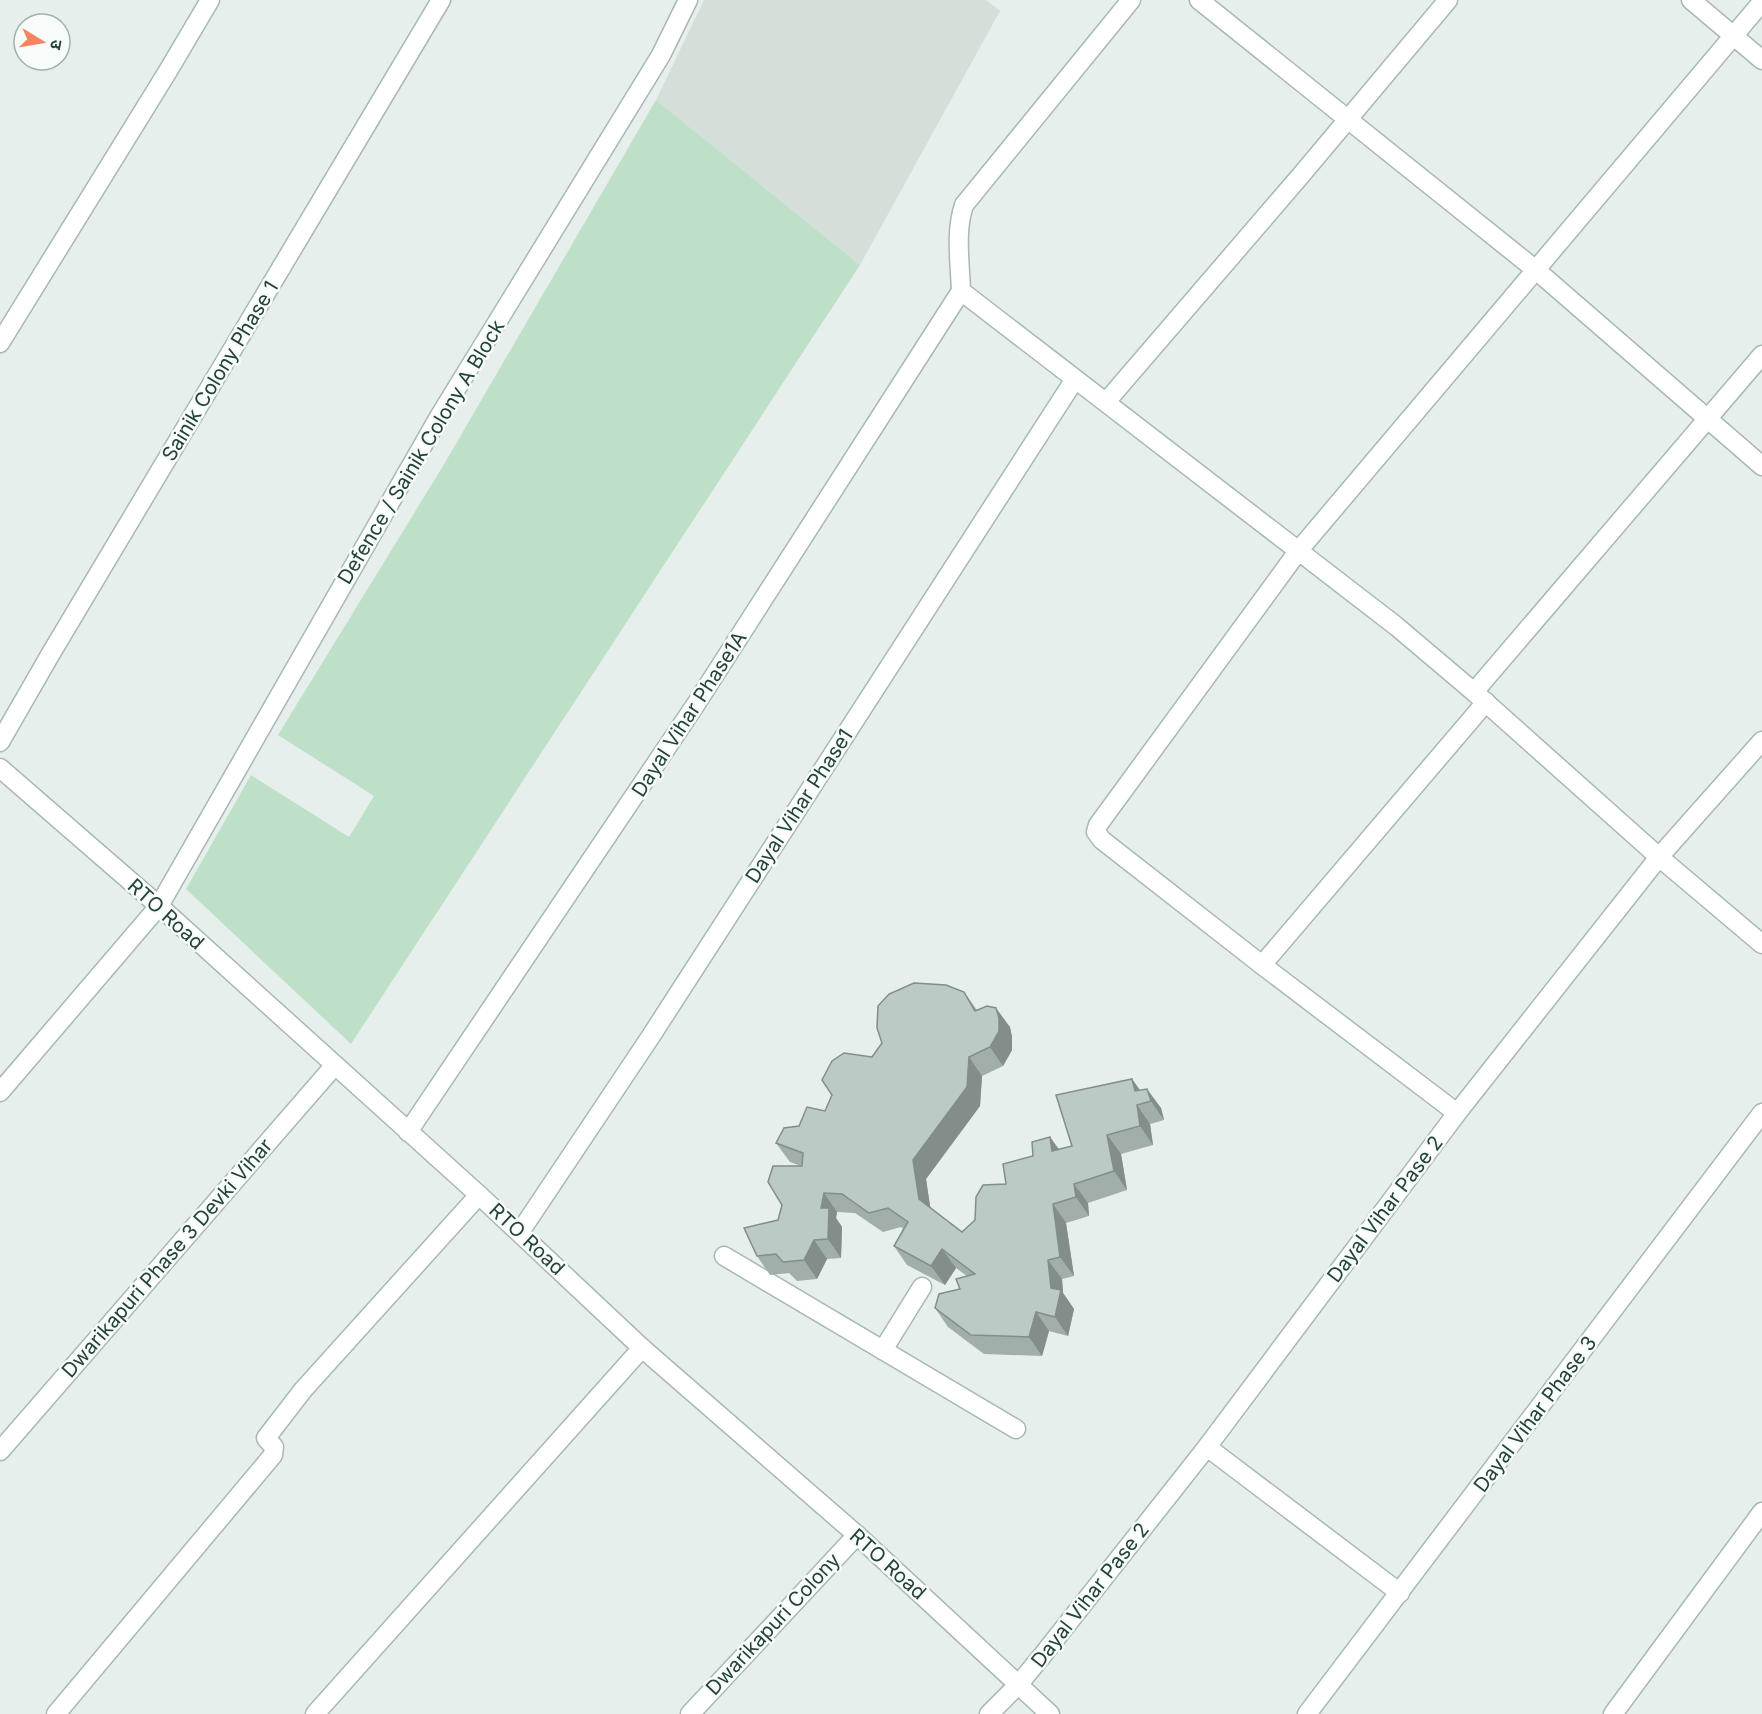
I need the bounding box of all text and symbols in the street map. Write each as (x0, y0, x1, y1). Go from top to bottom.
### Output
north arrow (12, 12, 72, 72)
text: उ (46, 38, 67, 52)
street label: Sainik Colony Phase 1 (157, 277, 283, 465)
street label: Defence / Sainik Colony A Block (333, 316, 509, 588)
street label: Dayal Vihar Phase1A (627, 627, 752, 801)
street label: Dayal Vihar Phase1 (740, 725, 858, 887)
street label: RTO Road (123, 874, 209, 954)
street label: Dayal Vihar Pase 2 (1322, 1131, 1448, 1287)
street label: Dwarikapuri Phase 3 Devki Vihar (57, 1133, 278, 1382)
street label: RTO Road (484, 1198, 570, 1280)
street label: Dayal Vihar Phase 3 (1469, 1331, 1601, 1497)
street label: Dayal Vihar Pase 2 (1026, 1518, 1154, 1672)
street label: RTO Road (845, 1524, 931, 1604)
street label: Dwarikapuri Colony (701, 1548, 845, 1700)

